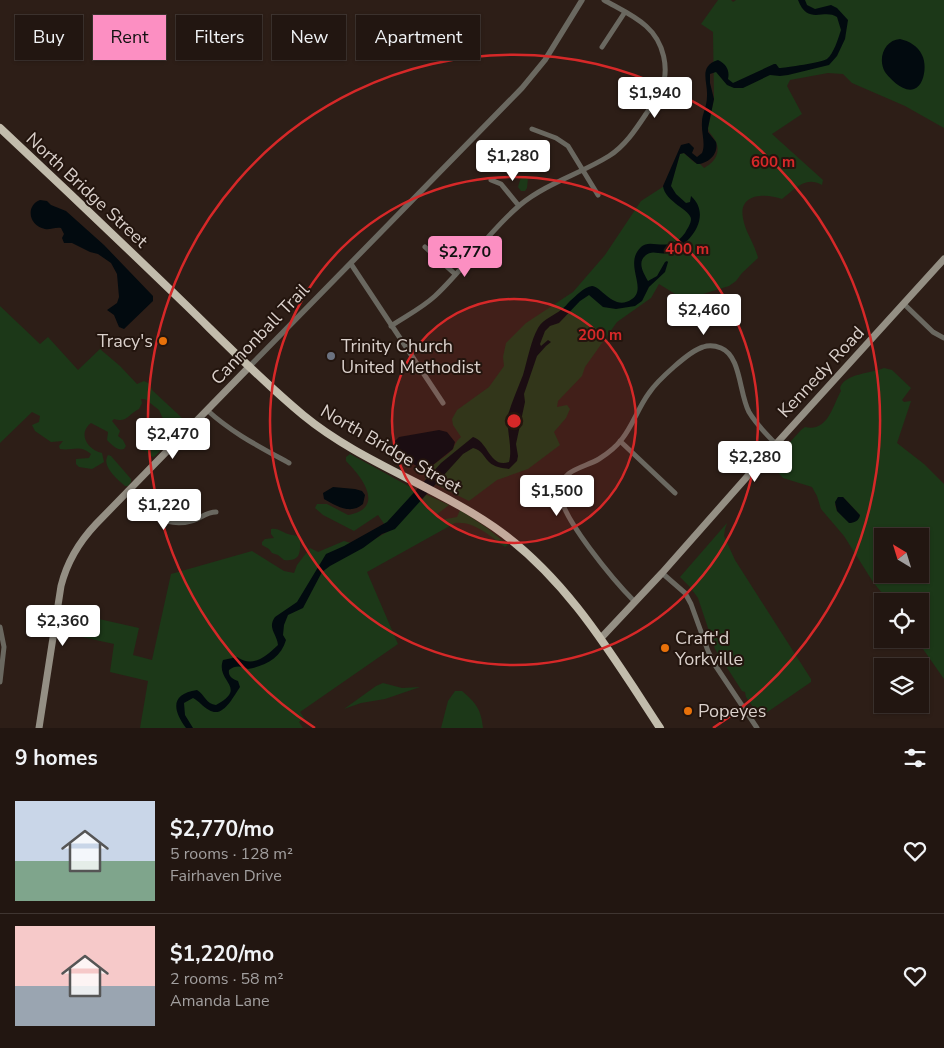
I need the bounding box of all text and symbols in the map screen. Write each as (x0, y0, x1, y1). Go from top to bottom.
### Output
chip: Buy (15, 15, 83, 60)
chip: Rent (93, 15, 166, 60)
chip: Filters (176, 15, 262, 60)
chip: New (272, 15, 346, 60)
chip: Apartment (356, 15, 480, 60)
pin: $1,940 (614, 76, 696, 119)
text: $1,940 (629, 82, 681, 104)
street label: North Bridge Street (21, 127, 154, 253)
pin: $1,280 (472, 140, 554, 182)
text: $1,280 (487, 145, 539, 167)
text: 600 m (751, 152, 795, 172)
pin: $2,770 (424, 236, 506, 278)
text: 400 m (665, 239, 709, 259)
text: $2,770 (439, 241, 491, 263)
street label: Cannonball Trail (205, 278, 315, 390)
pin: $2,460 (663, 294, 745, 336)
text: $2,460 (678, 299, 730, 321)
street label: Kennedy Road (772, 321, 870, 423)
text: 200 m (578, 325, 622, 345)
place label: Tracy's (97, 329, 153, 353)
place label: Trinity Church United Methodist (341, 334, 481, 379)
marker: Tracy's (157, 335, 169, 347)
marker: Trinity Church United Methodist (325, 350, 337, 362)
street label: North Bridge Street (316, 399, 466, 499)
centre of rings (505, 412, 523, 430)
pin: $2,470 (132, 418, 214, 460)
text: $2,470 (147, 423, 199, 445)
pin: $2,280 (714, 440, 796, 483)
text: $2,280 (729, 446, 781, 468)
pin: $1,500 (516, 474, 598, 517)
text: $1,500 (531, 480, 583, 502)
pin: $1,220 (123, 488, 205, 531)
text: $1,220 (138, 494, 190, 516)
north arrow (874, 528, 929, 582)
map controls (874, 528, 929, 713)
button: locate (874, 593, 929, 648)
pin: $2,360 (22, 604, 104, 647)
text: $2,360 (37, 610, 89, 632)
place label: Craft'd Yorkville (674, 626, 743, 671)
marker: Craft'd Yorkville (659, 642, 671, 654)
button: layers (874, 658, 929, 713)
place label: Popeyes (698, 699, 766, 723)
marker: Popeyes (682, 705, 694, 717)
text: 9 homes (15, 744, 98, 772)
icon: filters (901, 744, 929, 772)
text: $2,770/mo (170, 815, 274, 843)
icon: home (55, 821, 115, 881)
icon: heart (901, 837, 929, 865)
text: 5 rooms · 128 m² (170, 843, 293, 865)
text: Fairhaven Drive (170, 865, 282, 887)
text: $1,220/mo (170, 940, 274, 968)
icon: home (55, 946, 115, 1006)
icon: heart (901, 962, 929, 990)
text: 2 rooms · 58 m² (170, 968, 283, 990)
text: Amanda Lane (170, 990, 270, 1012)

